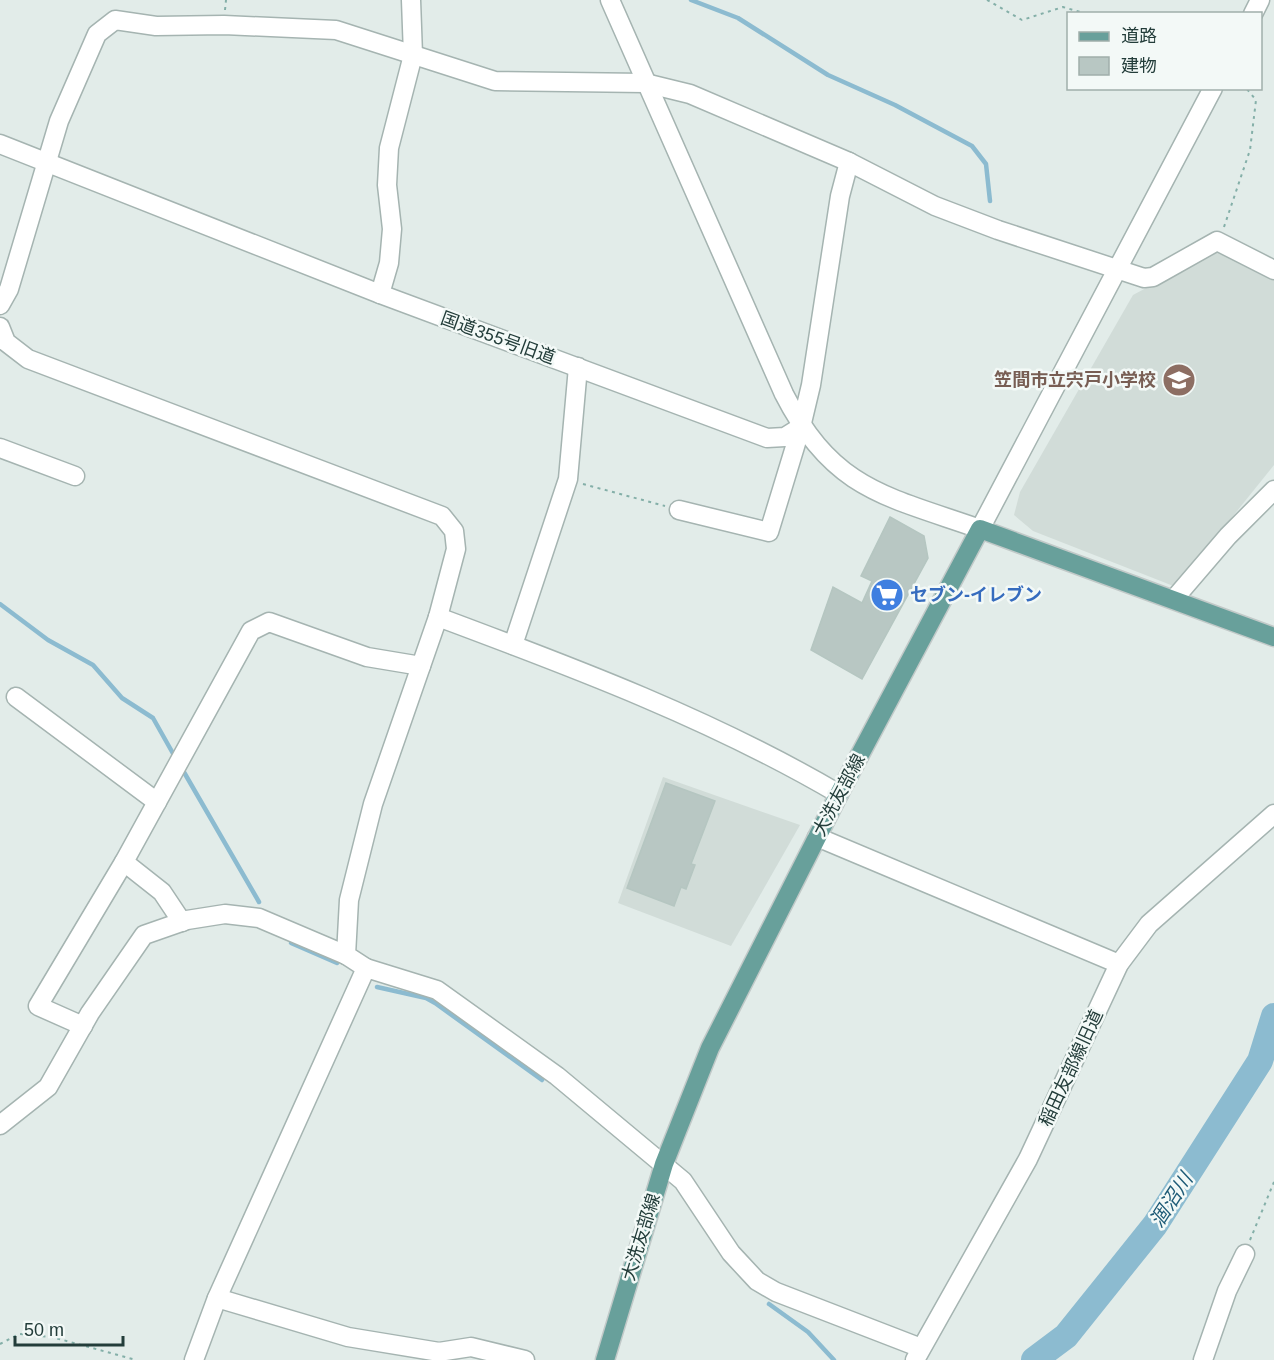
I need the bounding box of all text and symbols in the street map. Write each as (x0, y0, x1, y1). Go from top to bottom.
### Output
legend (1067, 12, 1262, 90)
text: 道路 (1121, 26, 1157, 46)
text: 建物 (1121, 56, 1157, 76)
street label: 国道355号旧道 (438, 308, 558, 368)
school or university icon: 笠間市立宍戸小学校 (1161, 362, 1197, 398)
place label: 笠間市立宍戸小学校 (994, 370, 1156, 390)
supermarket icon: セブン-イレブン (869, 577, 905, 613)
place label: セブン-イレブン (910, 585, 1042, 605)
street label: 大洗友部線 (809, 751, 869, 839)
street label: 稲田友部線旧道 (1035, 1007, 1107, 1129)
water label: 涸沼川 (1145, 1167, 1198, 1231)
street label: 大洗友部線 (618, 1191, 664, 1283)
scale bar (15, 1309, 123, 1347)
text: 50 m (24, 1320, 64, 1340)

